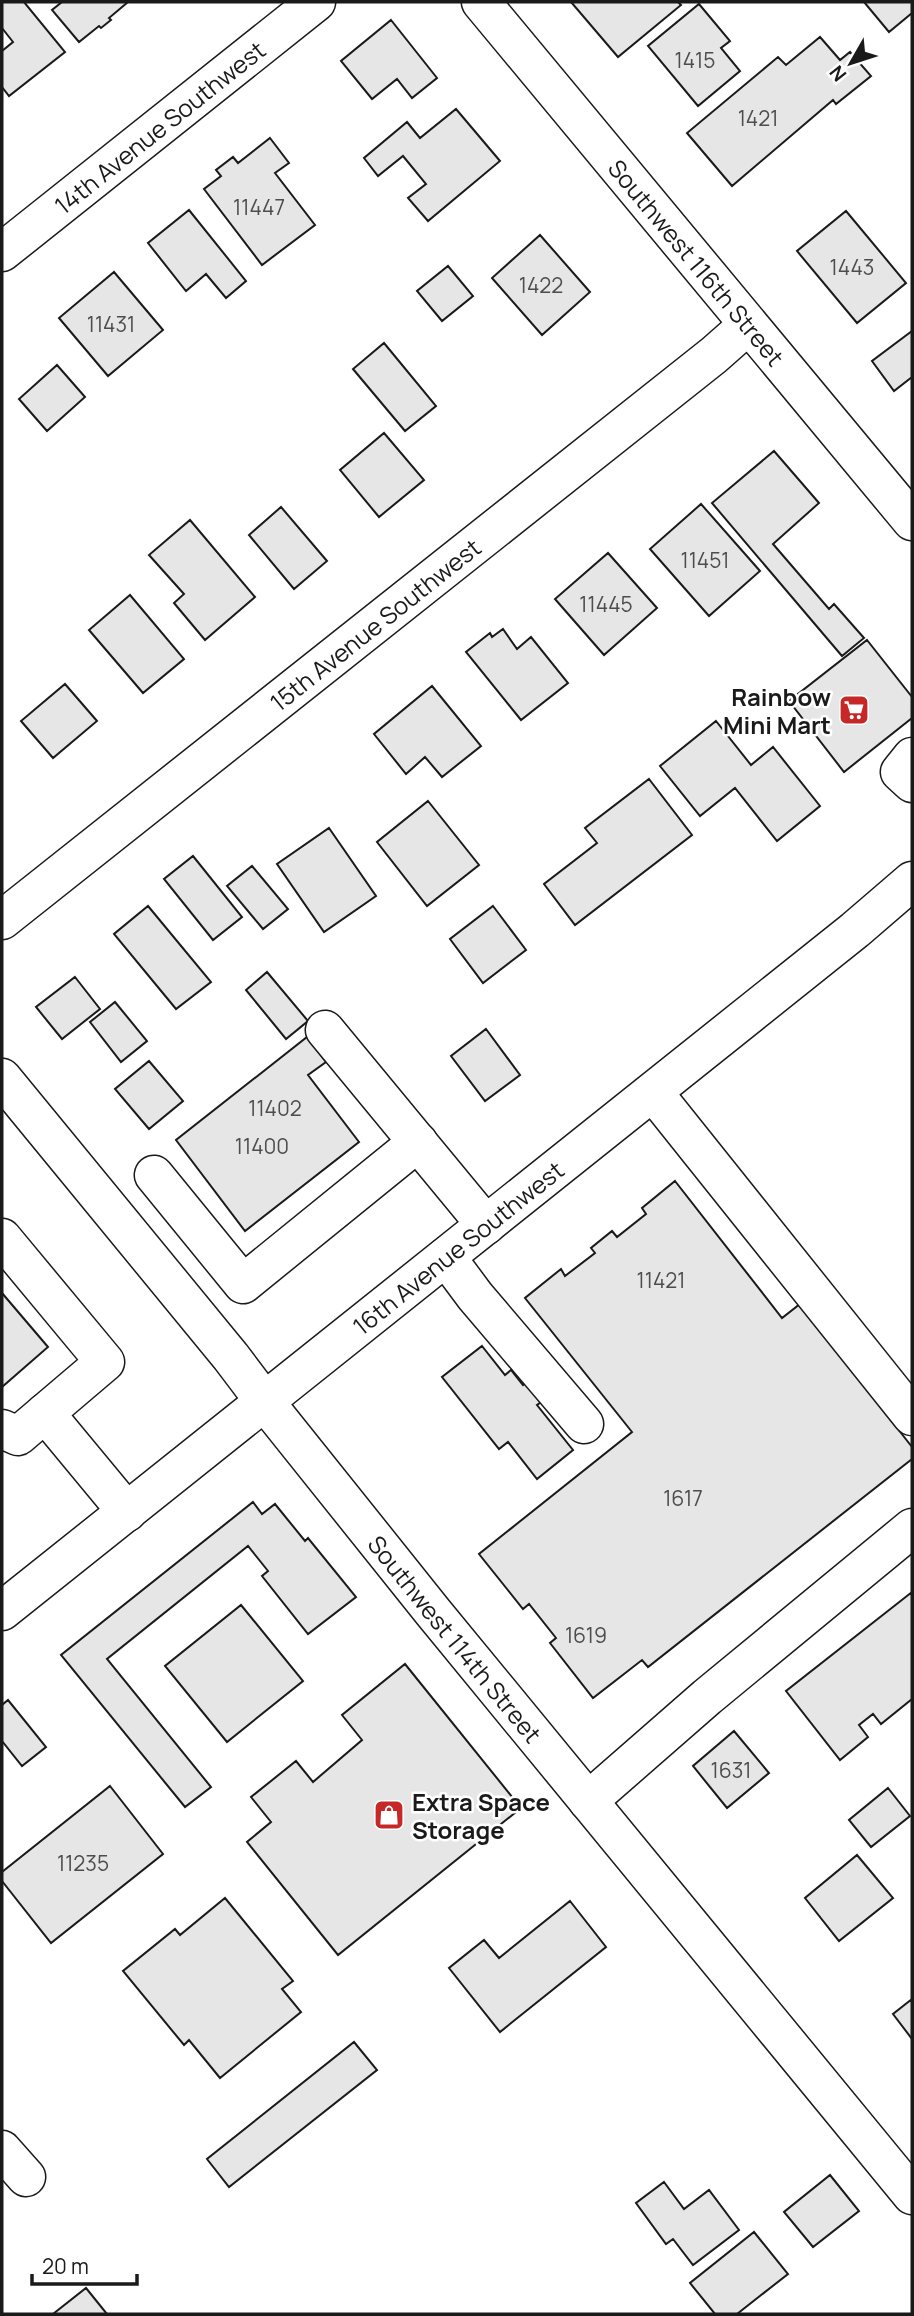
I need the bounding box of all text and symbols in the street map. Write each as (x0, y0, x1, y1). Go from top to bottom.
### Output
north arrow (816, 28, 886, 98)
street label: 14th Avenue Southwest (47, 33, 271, 221)
house number: 1415 (675, 46, 715, 74)
text: N (823, 60, 852, 87)
house number: 1421 (738, 104, 778, 132)
street label: Southwest 116th Street (601, 152, 792, 372)
house number: 11447 (233, 193, 285, 221)
house number: 1443 (830, 253, 874, 281)
house number: 1422 (519, 271, 563, 299)
house number: 11431 (87, 310, 135, 338)
street label: 15th Avenue Southwest (263, 530, 487, 718)
house number: 11451 (680, 546, 730, 574)
house number: 11445 (579, 590, 633, 618)
place label: Rainbow Mini Mart (723, 680, 831, 741)
supermarket icon: Rainbow Mini Mart (837, 693, 871, 727)
house number: 11402 (248, 1094, 302, 1122)
house number: 11400 (235, 1132, 289, 1160)
street label: 16th Avenue Southwest (345, 1153, 570, 1342)
house number: 11421 (637, 1266, 685, 1294)
house number: 1617 (663, 1484, 703, 1512)
street label: Southwest 114th Street (361, 1528, 550, 1749)
house number: 1619 (565, 1621, 607, 1649)
house number: 1631 (710, 1756, 752, 1784)
place label: Extra Space Storage (412, 1785, 550, 1846)
shop icon: Extra Space Storage (372, 1798, 406, 1832)
house number: 11235 (57, 1849, 109, 1877)
scale bar (32, 2242, 136, 2286)
text: 20 m (42, 2252, 89, 2280)

